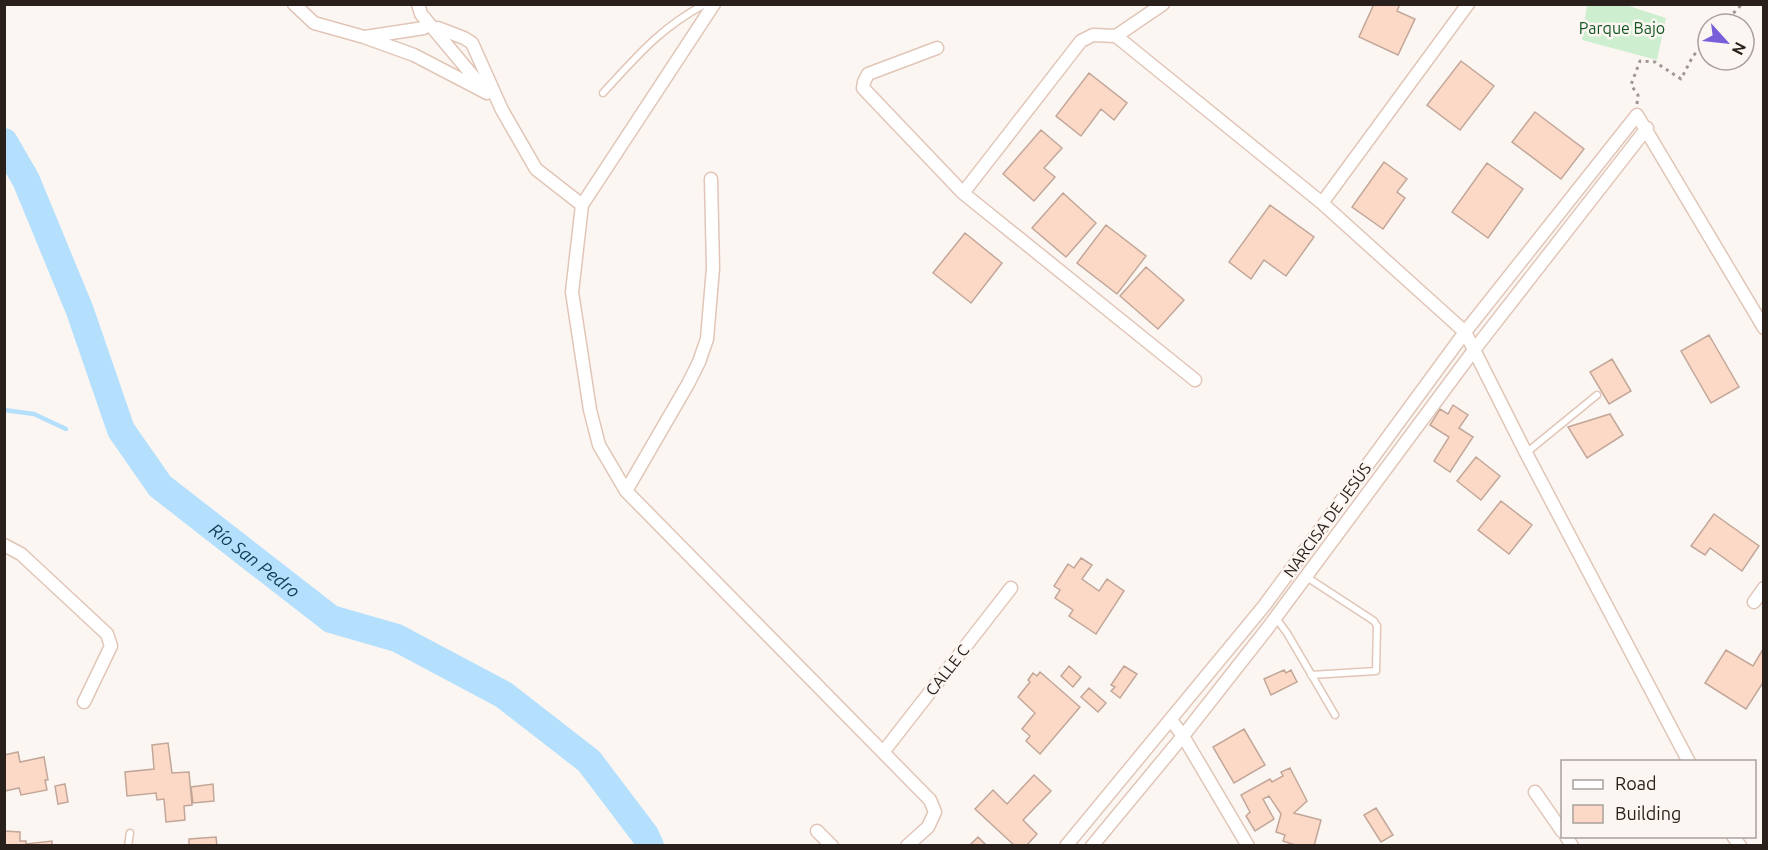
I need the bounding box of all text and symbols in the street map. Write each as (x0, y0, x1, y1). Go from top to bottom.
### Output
north arrow (1696, 12, 1756, 72)
park label: Parque Bajo (1579, 19, 1665, 37)
text: N (1729, 39, 1750, 58)
street label: NARCISA DE JESÚS (1278, 458, 1374, 581)
water label: Río San Pedro (206, 519, 304, 601)
street label: CALLE C (922, 641, 972, 699)
legend (1561, 760, 1756, 838)
text: Road (1615, 773, 1657, 793)
text: Building (1615, 803, 1681, 823)

